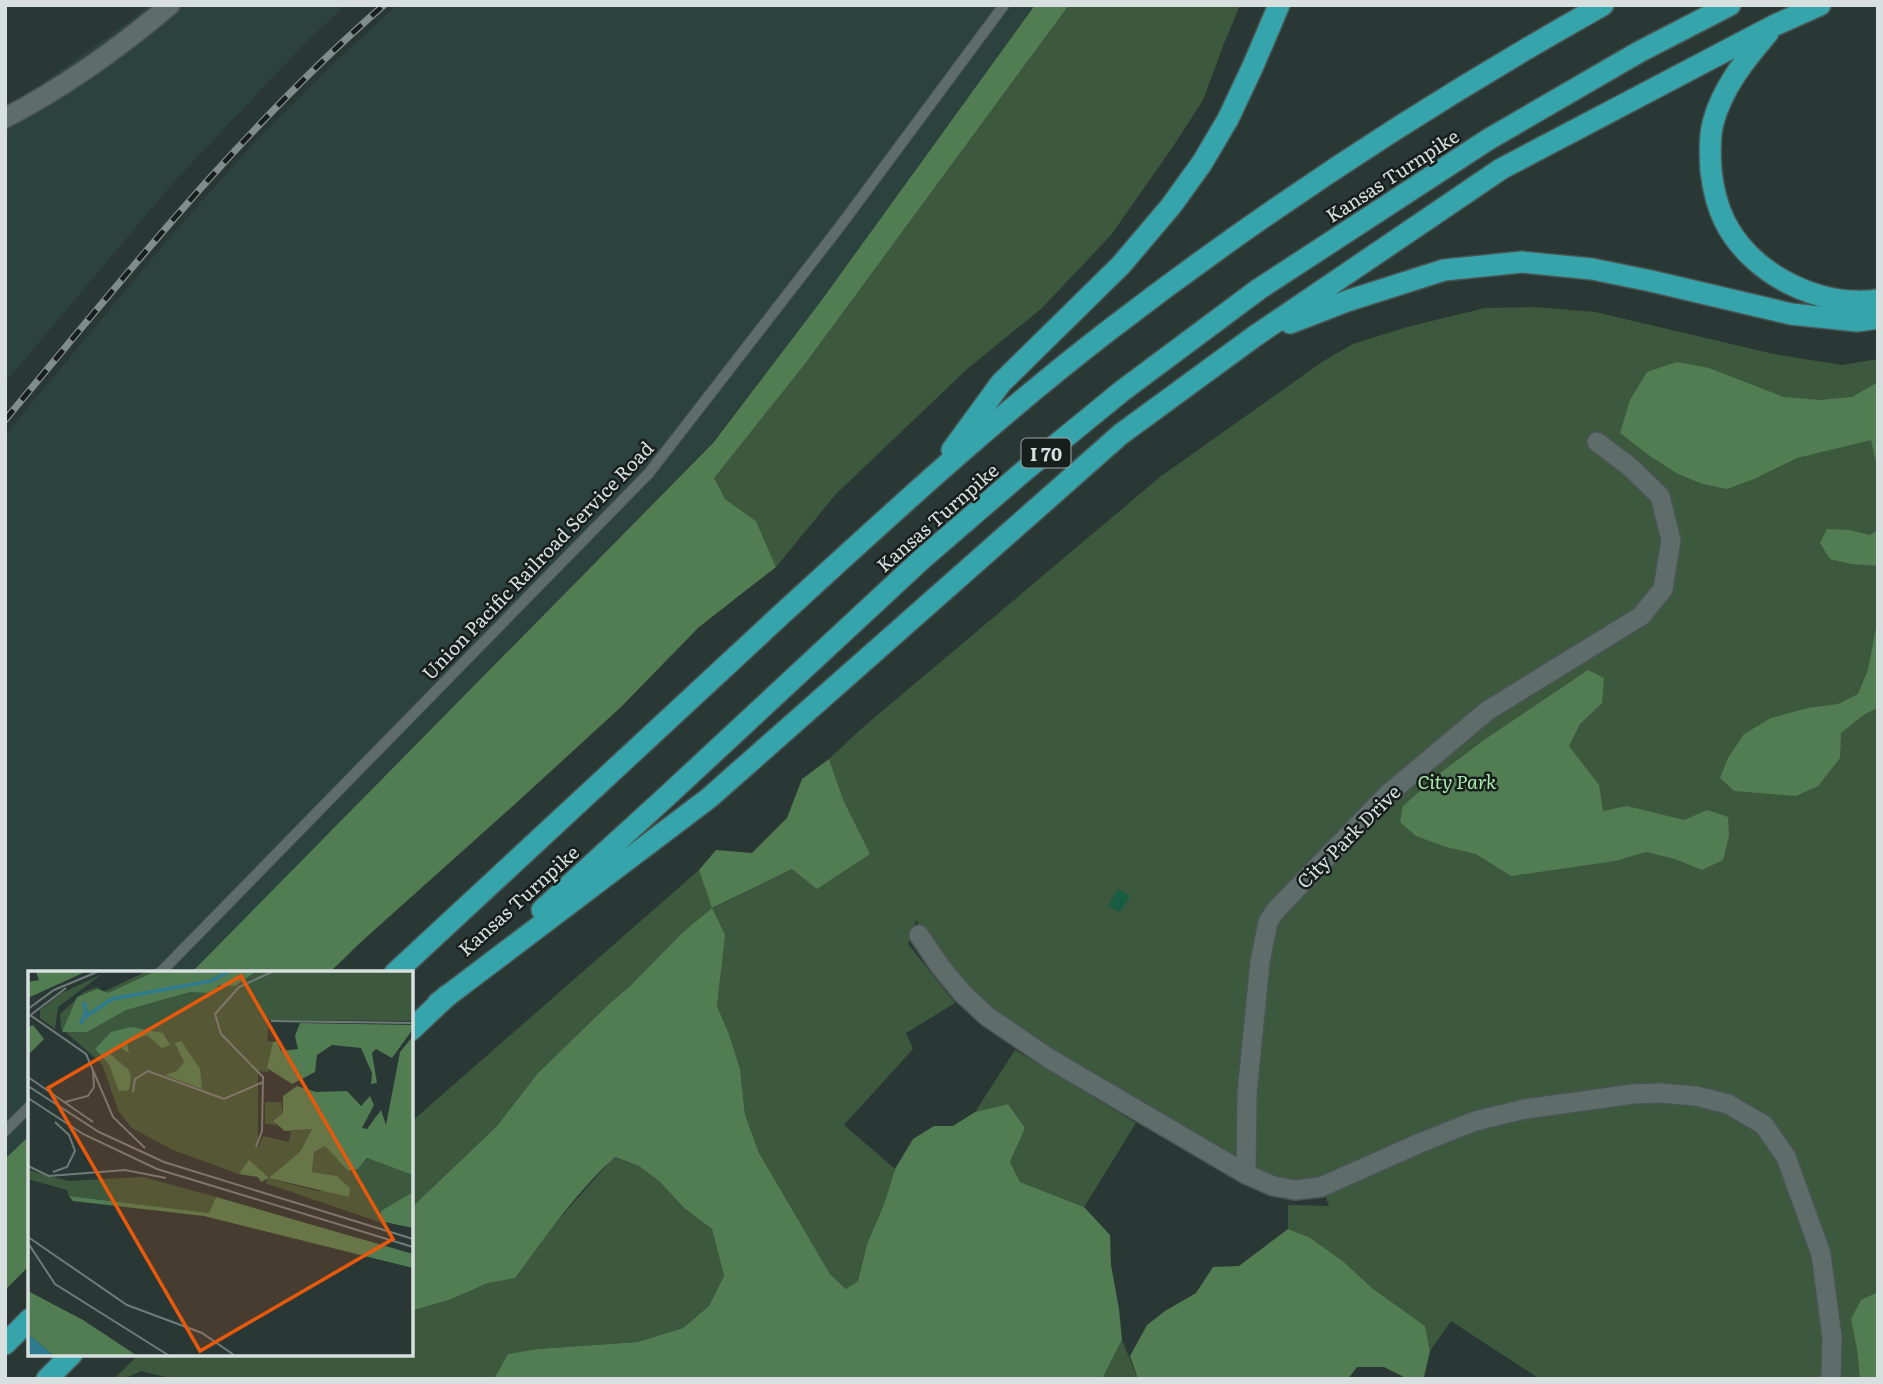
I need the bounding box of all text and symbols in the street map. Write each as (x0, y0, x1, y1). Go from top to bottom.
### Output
street label: Kansas Turnpike (1320, 121, 1464, 229)
street label: Union Pacific Railroad Service Road (415, 434, 659, 686)
road number: I 70 (1021, 438, 1070, 467)
street label: Kansas Turnpike (870, 456, 1004, 578)
park label: City Park (1418, 767, 1497, 795)
street label: City Park Drive (1290, 778, 1406, 894)
street label: Kansas Turnpike (451, 838, 585, 962)
inset map (28, 971, 413, 1356)

